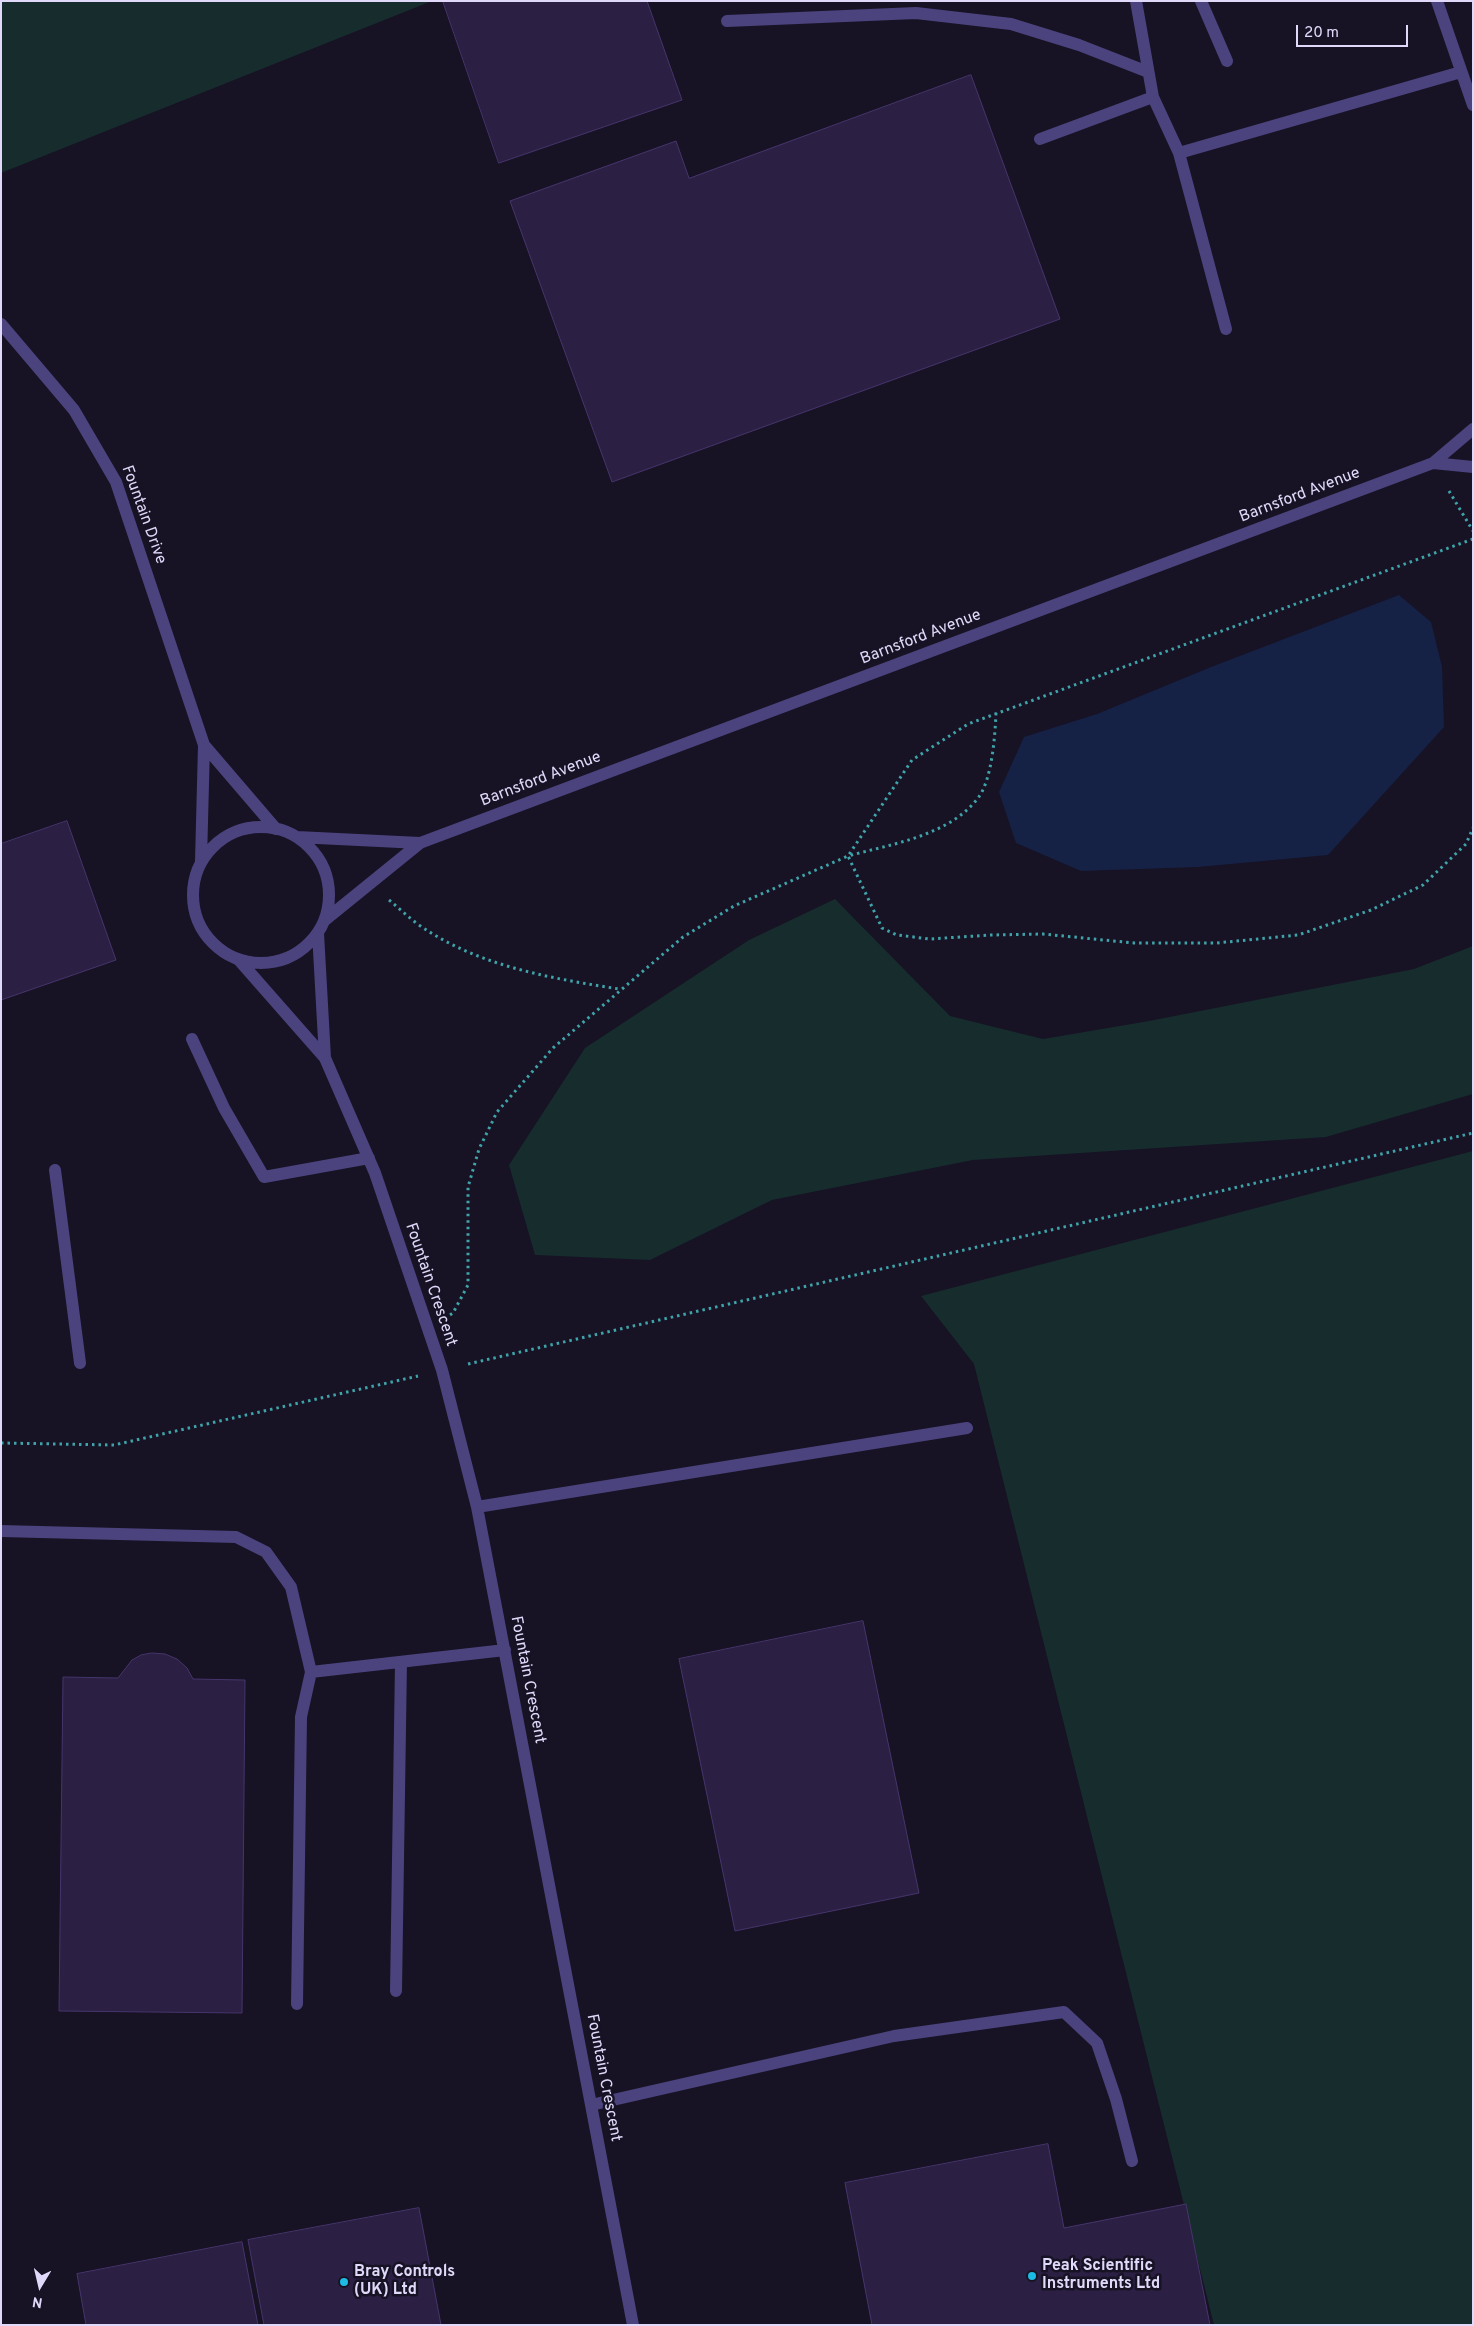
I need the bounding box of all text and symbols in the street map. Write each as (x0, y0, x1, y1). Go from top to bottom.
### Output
scale bar (1299, 15, 1412, 47)
text: 20 m (1304, 24, 1339, 43)
street label: Fountain Drive (116, 463, 170, 567)
street label: Barnsford Avenue (1237, 464, 1363, 528)
street label: Barnsford Avenue (858, 606, 984, 670)
street label: Barnsford Avenue (478, 748, 604, 812)
street label: Fountain Crescent (400, 1221, 460, 1349)
street label: Fountain Crescent (505, 1615, 549, 1745)
street label: Fountain Crescent (581, 2013, 625, 2143)
place label: Peak Scientific Instruments Ltd (1042, 2257, 1160, 2295)
north arrow (15, 2261, 65, 2311)
place label: Bray Controls (UK) Ltd (354, 2263, 455, 2301)
marker: Peak Scientific Instruments Ltd (1026, 2270, 1038, 2282)
marker: Bray Controls (UK) Ltd (338, 2276, 350, 2288)
text: N (31, 2292, 44, 2310)

